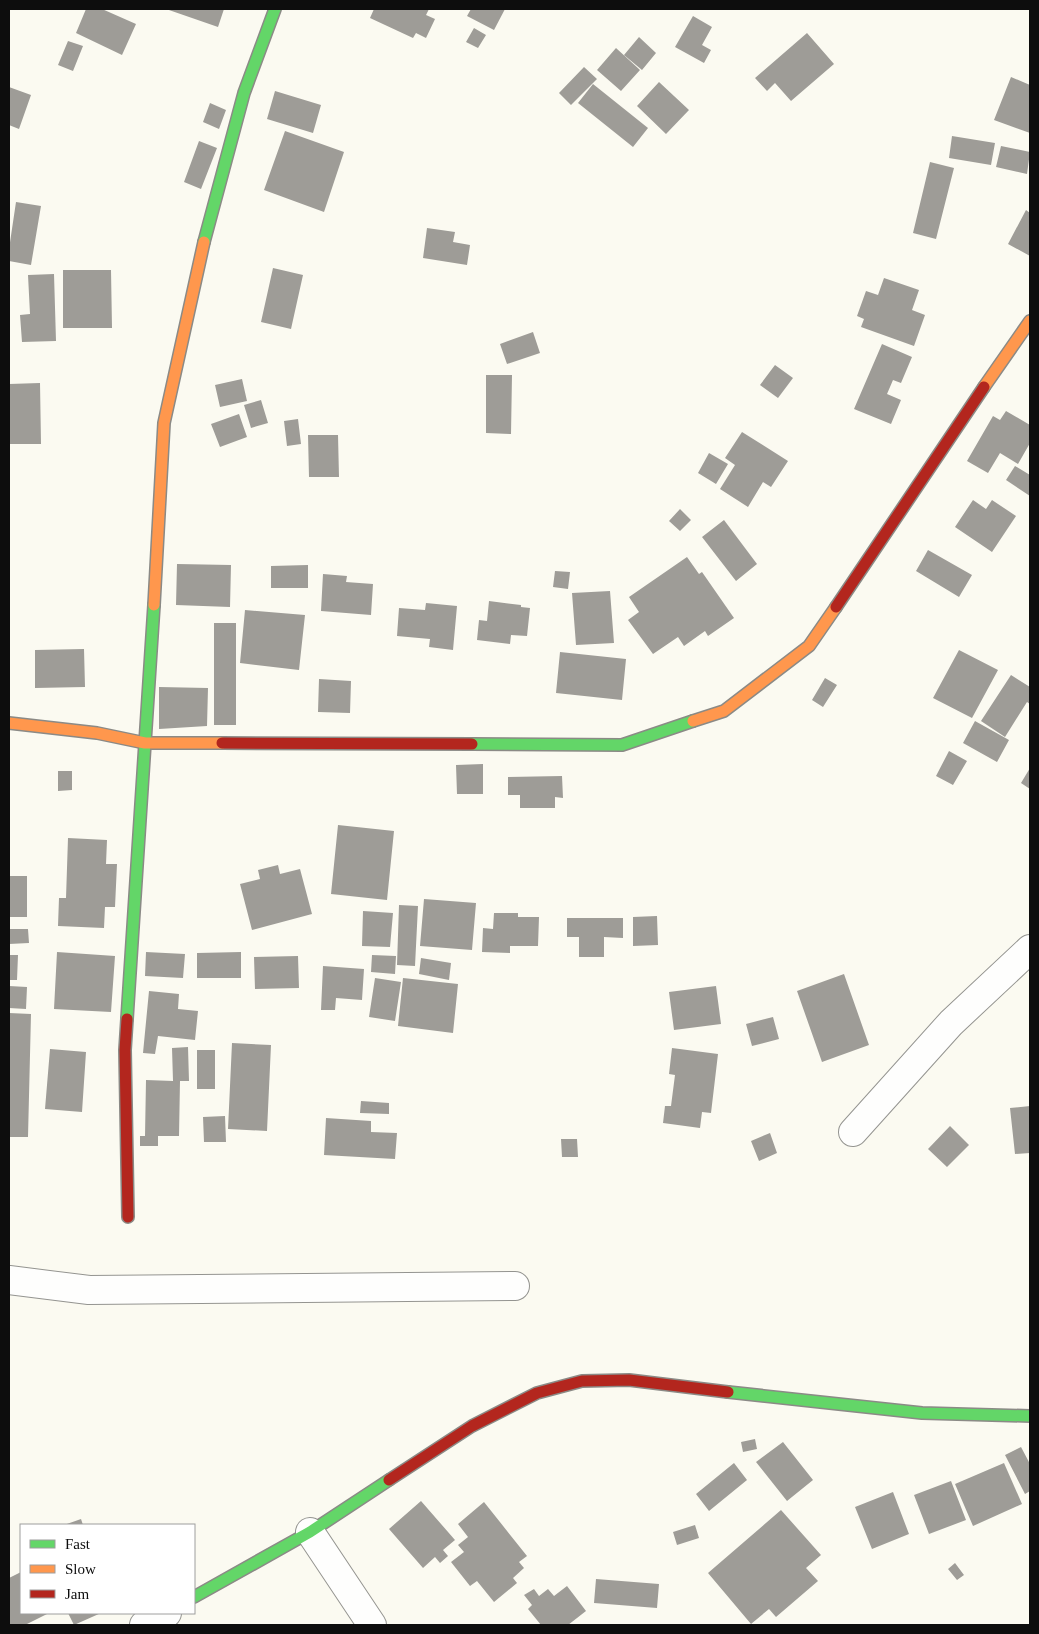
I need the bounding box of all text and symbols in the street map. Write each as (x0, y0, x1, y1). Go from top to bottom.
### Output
legend (20, 1524, 195, 1614)
text: Fast (65, 1536, 91, 1552)
text: Slow (65, 1561, 96, 1577)
text: Jam (65, 1586, 89, 1602)

